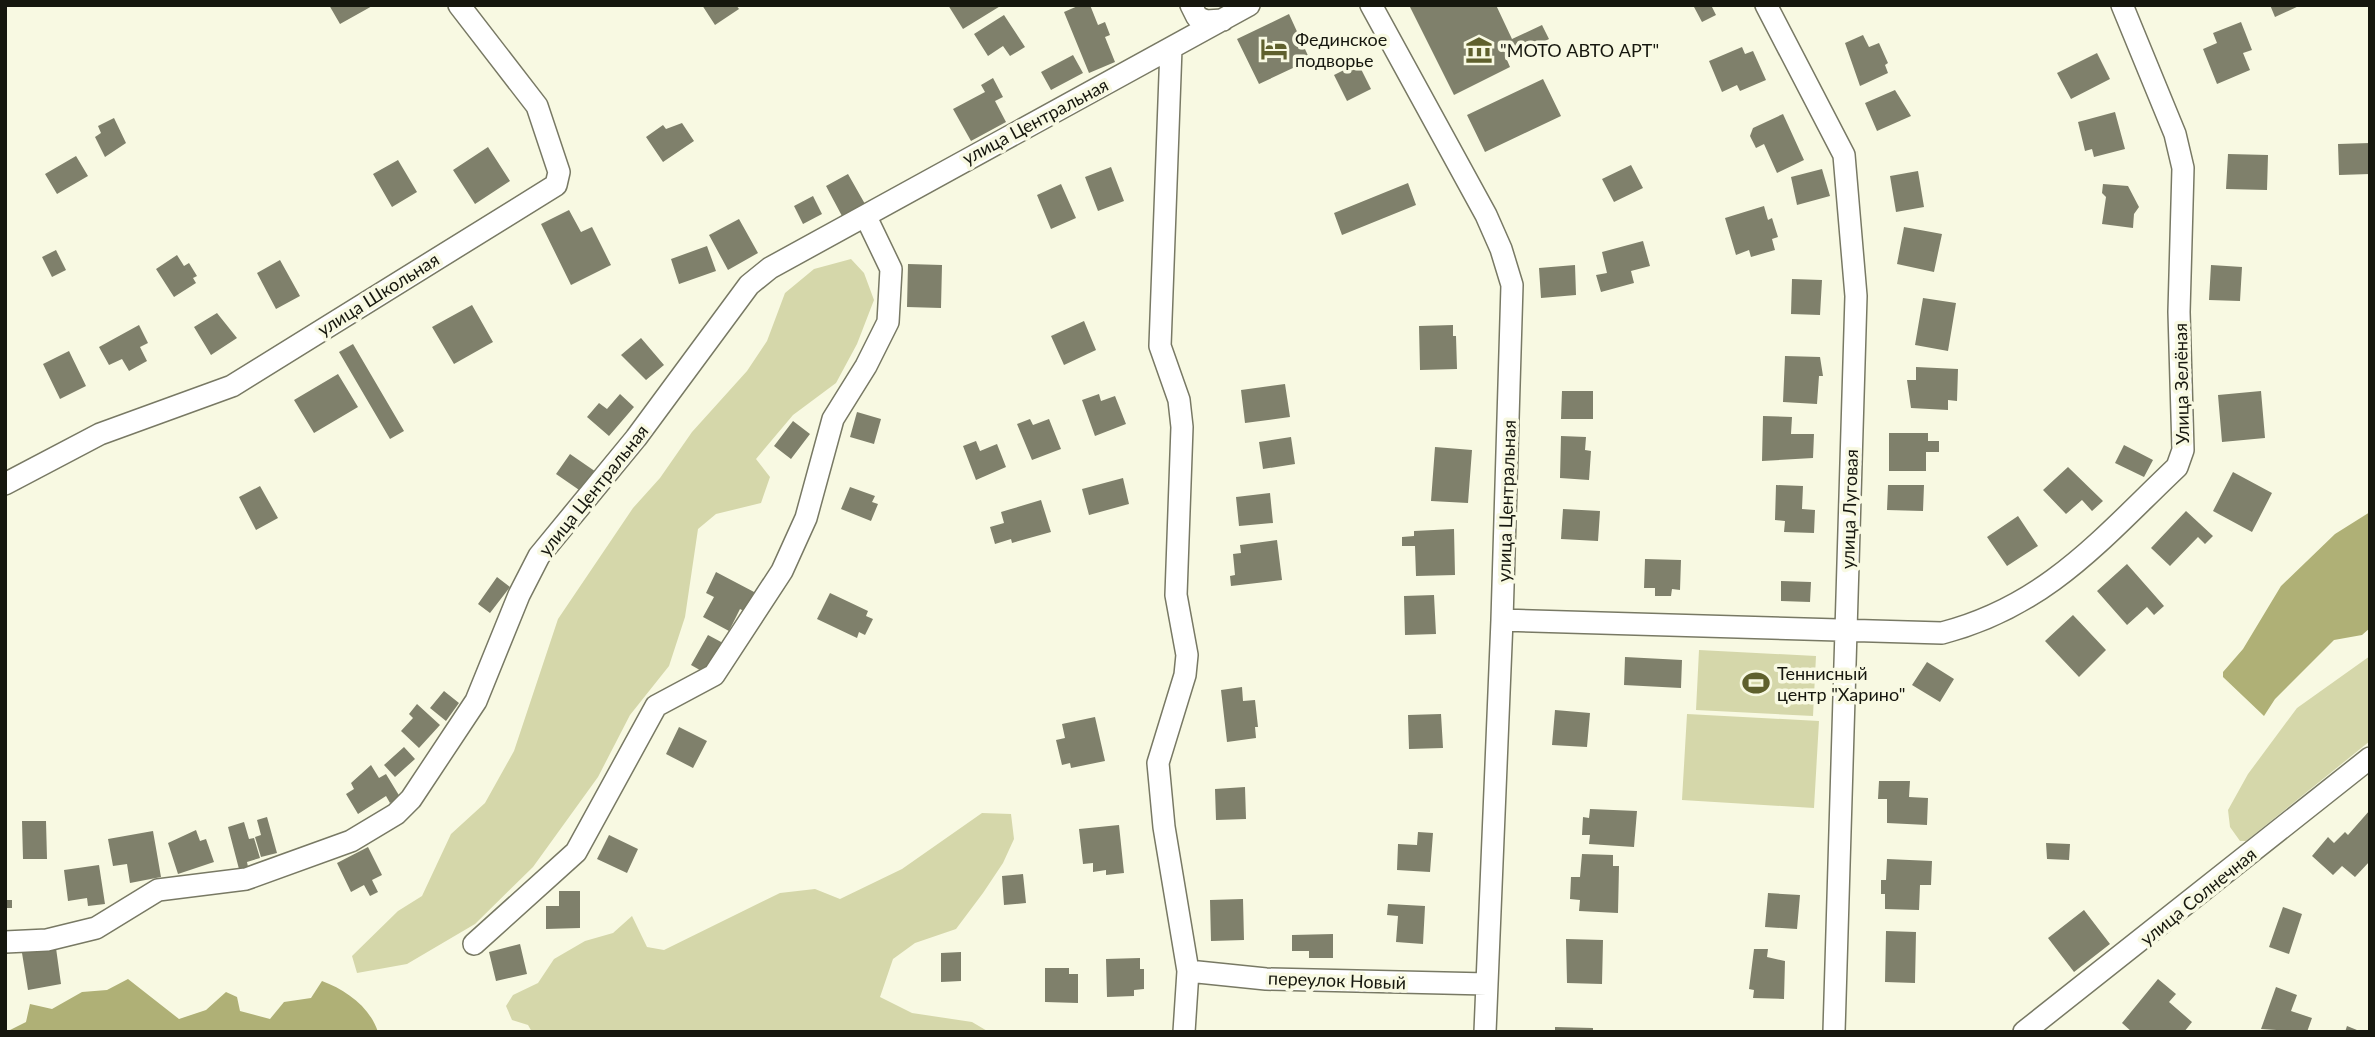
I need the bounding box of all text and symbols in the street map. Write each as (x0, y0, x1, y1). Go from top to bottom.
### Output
place label: Фединское подворье (1295, 28, 1387, 71)
hotel icon: Фединское подворье (1259, 34, 1289, 64)
museum icon: "МОТО АВТО АРТ" (1464, 35, 1494, 65)
place label: "МОТО АВТО АРТ" (1500, 39, 1659, 61)
street label: улица Центральная (958, 73, 1112, 169)
street label: улица Школьная (313, 248, 443, 340)
street label: Улица Зелёная (2169, 323, 2193, 445)
street label: улица Центральная (533, 420, 653, 560)
street label: улица Центральная (1492, 420, 1520, 582)
street label: улица Луговая (1836, 449, 1862, 569)
place label: Теннисный центр "Харино" (1777, 662, 1905, 705)
sports icon: Теннисный центр "Харино" (1741, 668, 1771, 698)
street label: улица Солнечная (2136, 842, 2260, 950)
street label: переулок Новый (1268, 967, 1406, 993)

